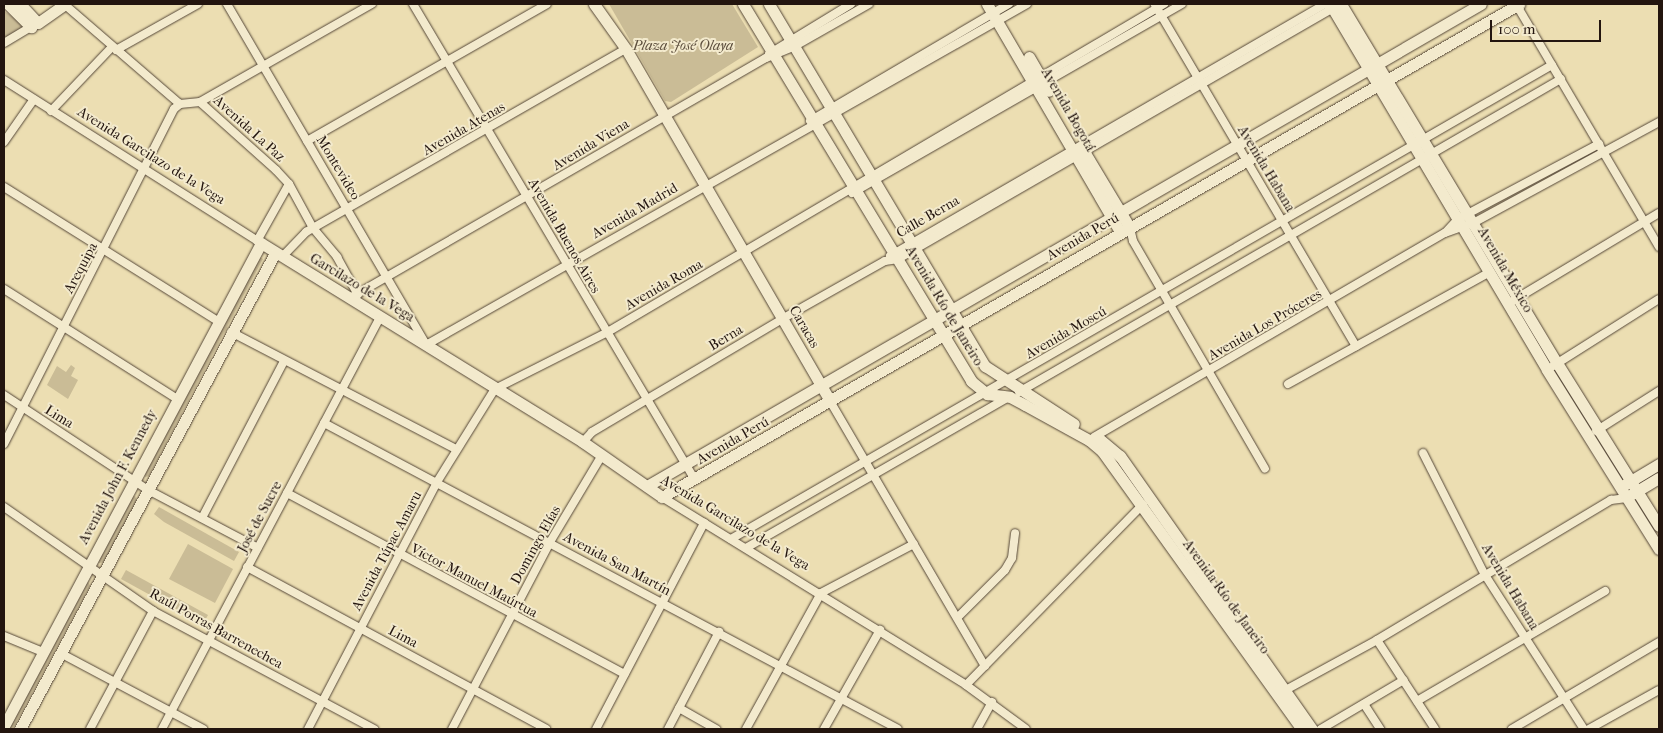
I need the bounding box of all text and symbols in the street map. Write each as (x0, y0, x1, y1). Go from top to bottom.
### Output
scale bar (1493, 10, 1604, 42)
text: 100 m (1498, 20, 1536, 38)
park label: Plaza José Olaya (633, 38, 733, 54)
street label: Avenida Bogotá (1037, 65, 1099, 155)
street label: Avenida La Paz (210, 92, 288, 166)
street label: Avenida Atenas (420, 99, 508, 159)
street label: Avenida Garcilazo de la Vega (74, 104, 228, 208)
street label: Avenida Viena (550, 116, 632, 174)
street label: Avenida Habana (1234, 123, 1298, 215)
street label: Montevideo (312, 133, 364, 203)
street label: Avenida Buenos Aires (524, 175, 604, 297)
street label: Avenida Madrid (589, 180, 681, 242)
street label: Calle Berna (893, 192, 963, 242)
street label: Avenida Perú (1044, 210, 1122, 264)
street label: Avenida México (1474, 224, 1536, 316)
street label: Arequipa (61, 240, 101, 296)
street label: Avenida Río de Janeiro (902, 243, 986, 369)
street label: Garcilazo de la Vega (307, 250, 417, 326)
street label: Avenida Roma (622, 256, 706, 314)
street label: Avenida Los Próceres (1205, 286, 1325, 364)
street label: Caracas (785, 303, 823, 351)
street label: Avenida Moscú (1023, 303, 1109, 363)
street label: Berna (706, 321, 746, 355)
street label: Lima (42, 402, 76, 432)
street label: Avenida John F. Kennedy (75, 407, 161, 547)
street label: Avenida Perú (694, 414, 772, 468)
street label: Avenida Garcilazo de la Vega (657, 472, 813, 574)
street label: José de Sucre (234, 478, 286, 556)
street label: Avenida Túpac Amaru (348, 488, 426, 614)
street label: Domingo Elías (507, 503, 565, 587)
street label: Avenida San Martín (560, 529, 674, 599)
street label: Avenida Río de Janeiro (1179, 537, 1273, 657)
street label: Víctor Manuel Maúrtua (408, 540, 540, 622)
street label: Avenida Habana (1478, 541, 1542, 633)
street label: Raúl Porras Barrenechea (146, 585, 286, 673)
street label: Lima (386, 622, 420, 652)

